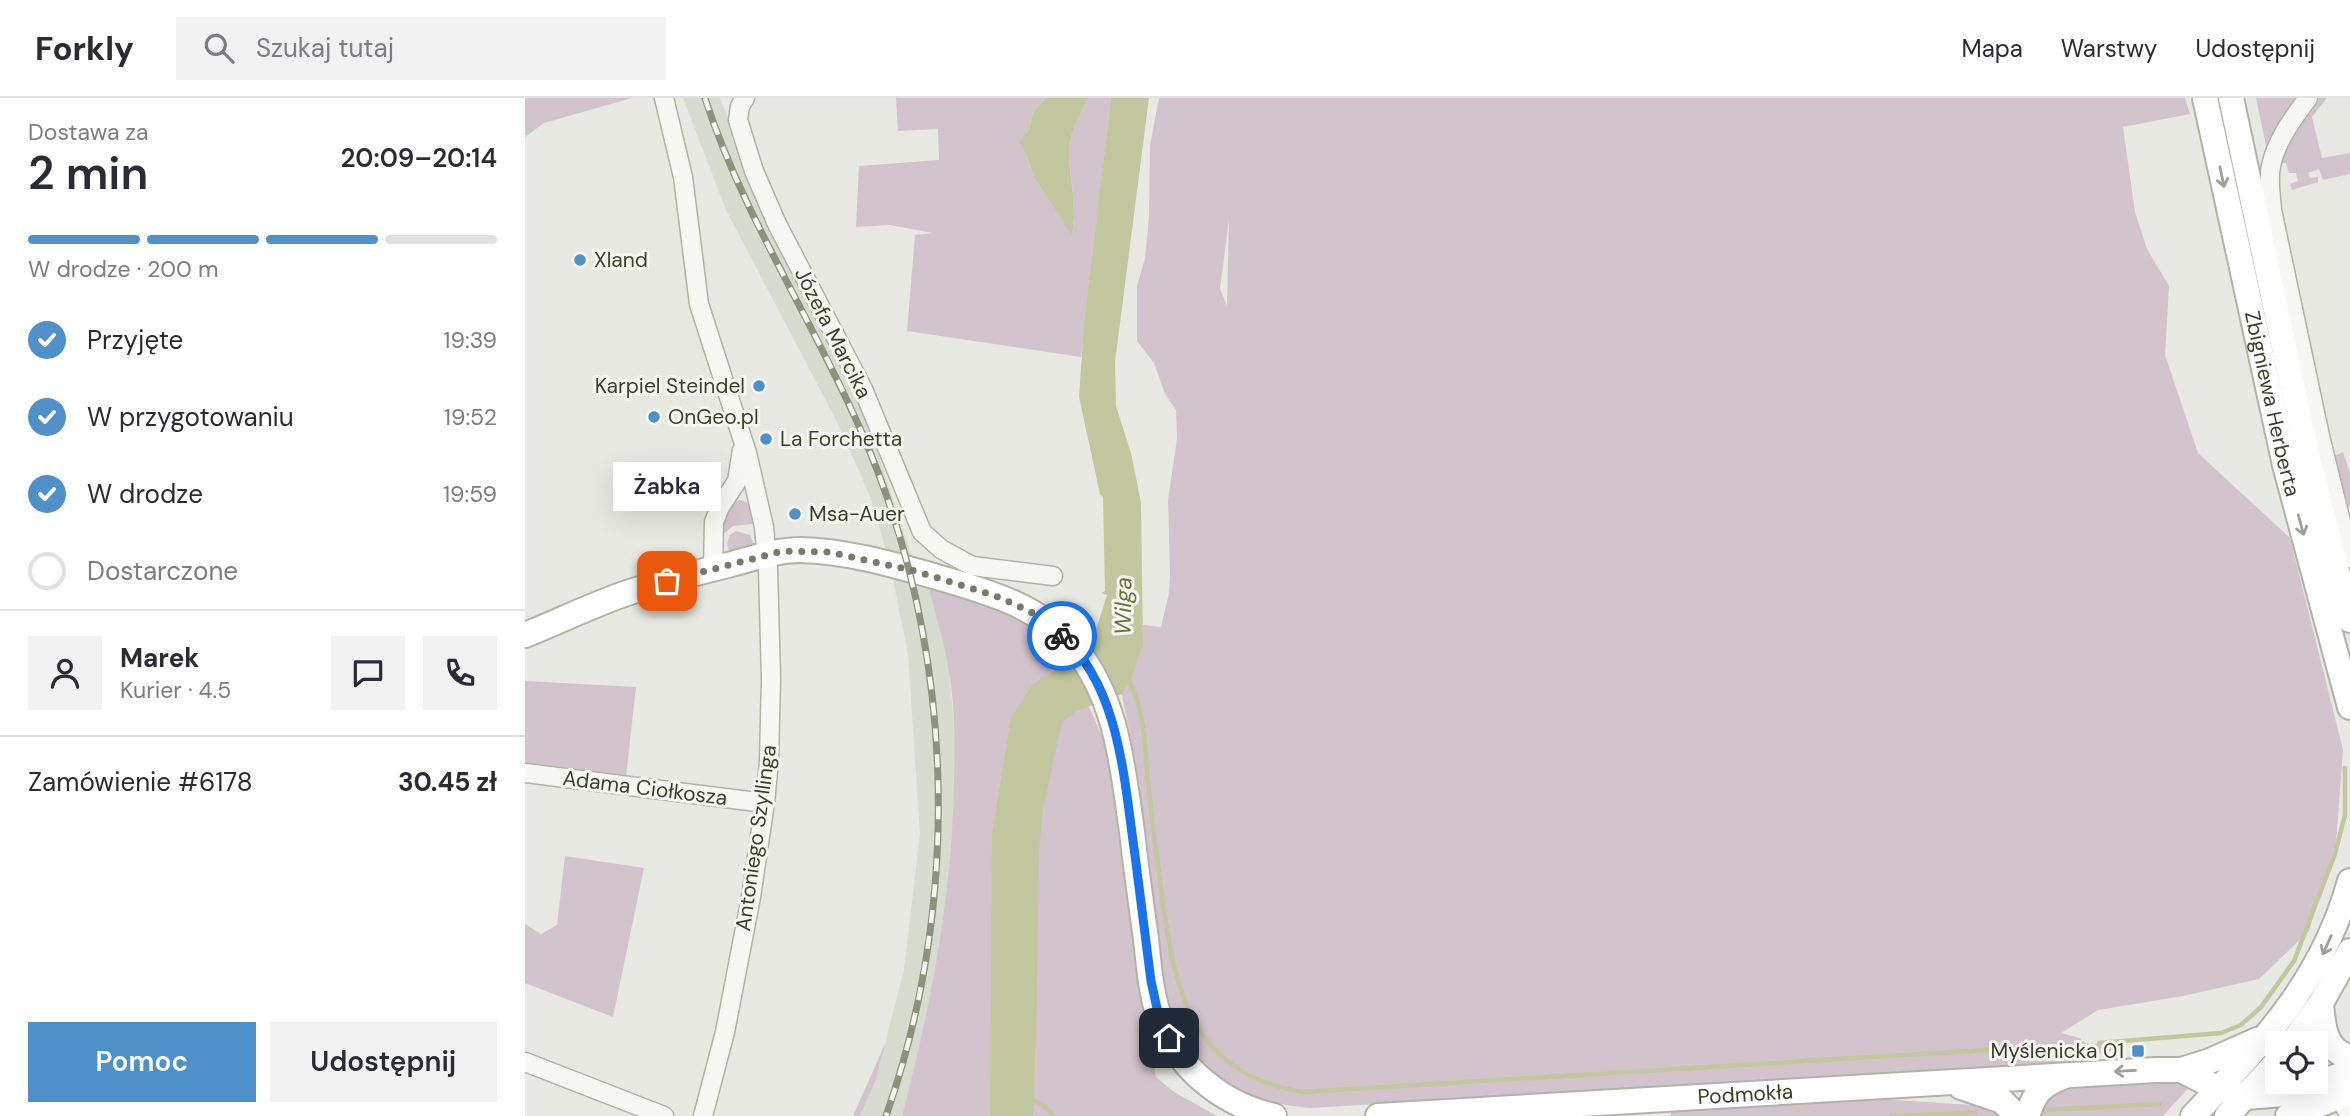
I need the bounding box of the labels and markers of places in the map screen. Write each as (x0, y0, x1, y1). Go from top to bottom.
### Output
place label: Xland (594, 246, 648, 274)
marker: Xland (572, 252, 588, 268)
place label: Karpiel Steindel (595, 372, 745, 400)
marker: Karpiel Steindel (751, 378, 767, 394)
place label: OnGeo.pl (668, 403, 759, 431)
marker: OnGeo.pl (646, 409, 662, 425)
place label: La Forchetta (780, 425, 902, 453)
marker: La Forchetta (758, 431, 774, 447)
callout: Żabka (613, 462, 721, 511)
place label: Msa-Auer (809, 500, 905, 528)
marker: Msa-Auer (787, 506, 803, 522)
pin (637, 551, 697, 611)
pin (1139, 1008, 1199, 1068)
place label: Myślenicka 01 (1991, 1037, 2124, 1065)
marker: Myślenicka 01 (2130, 1043, 2146, 1059)

